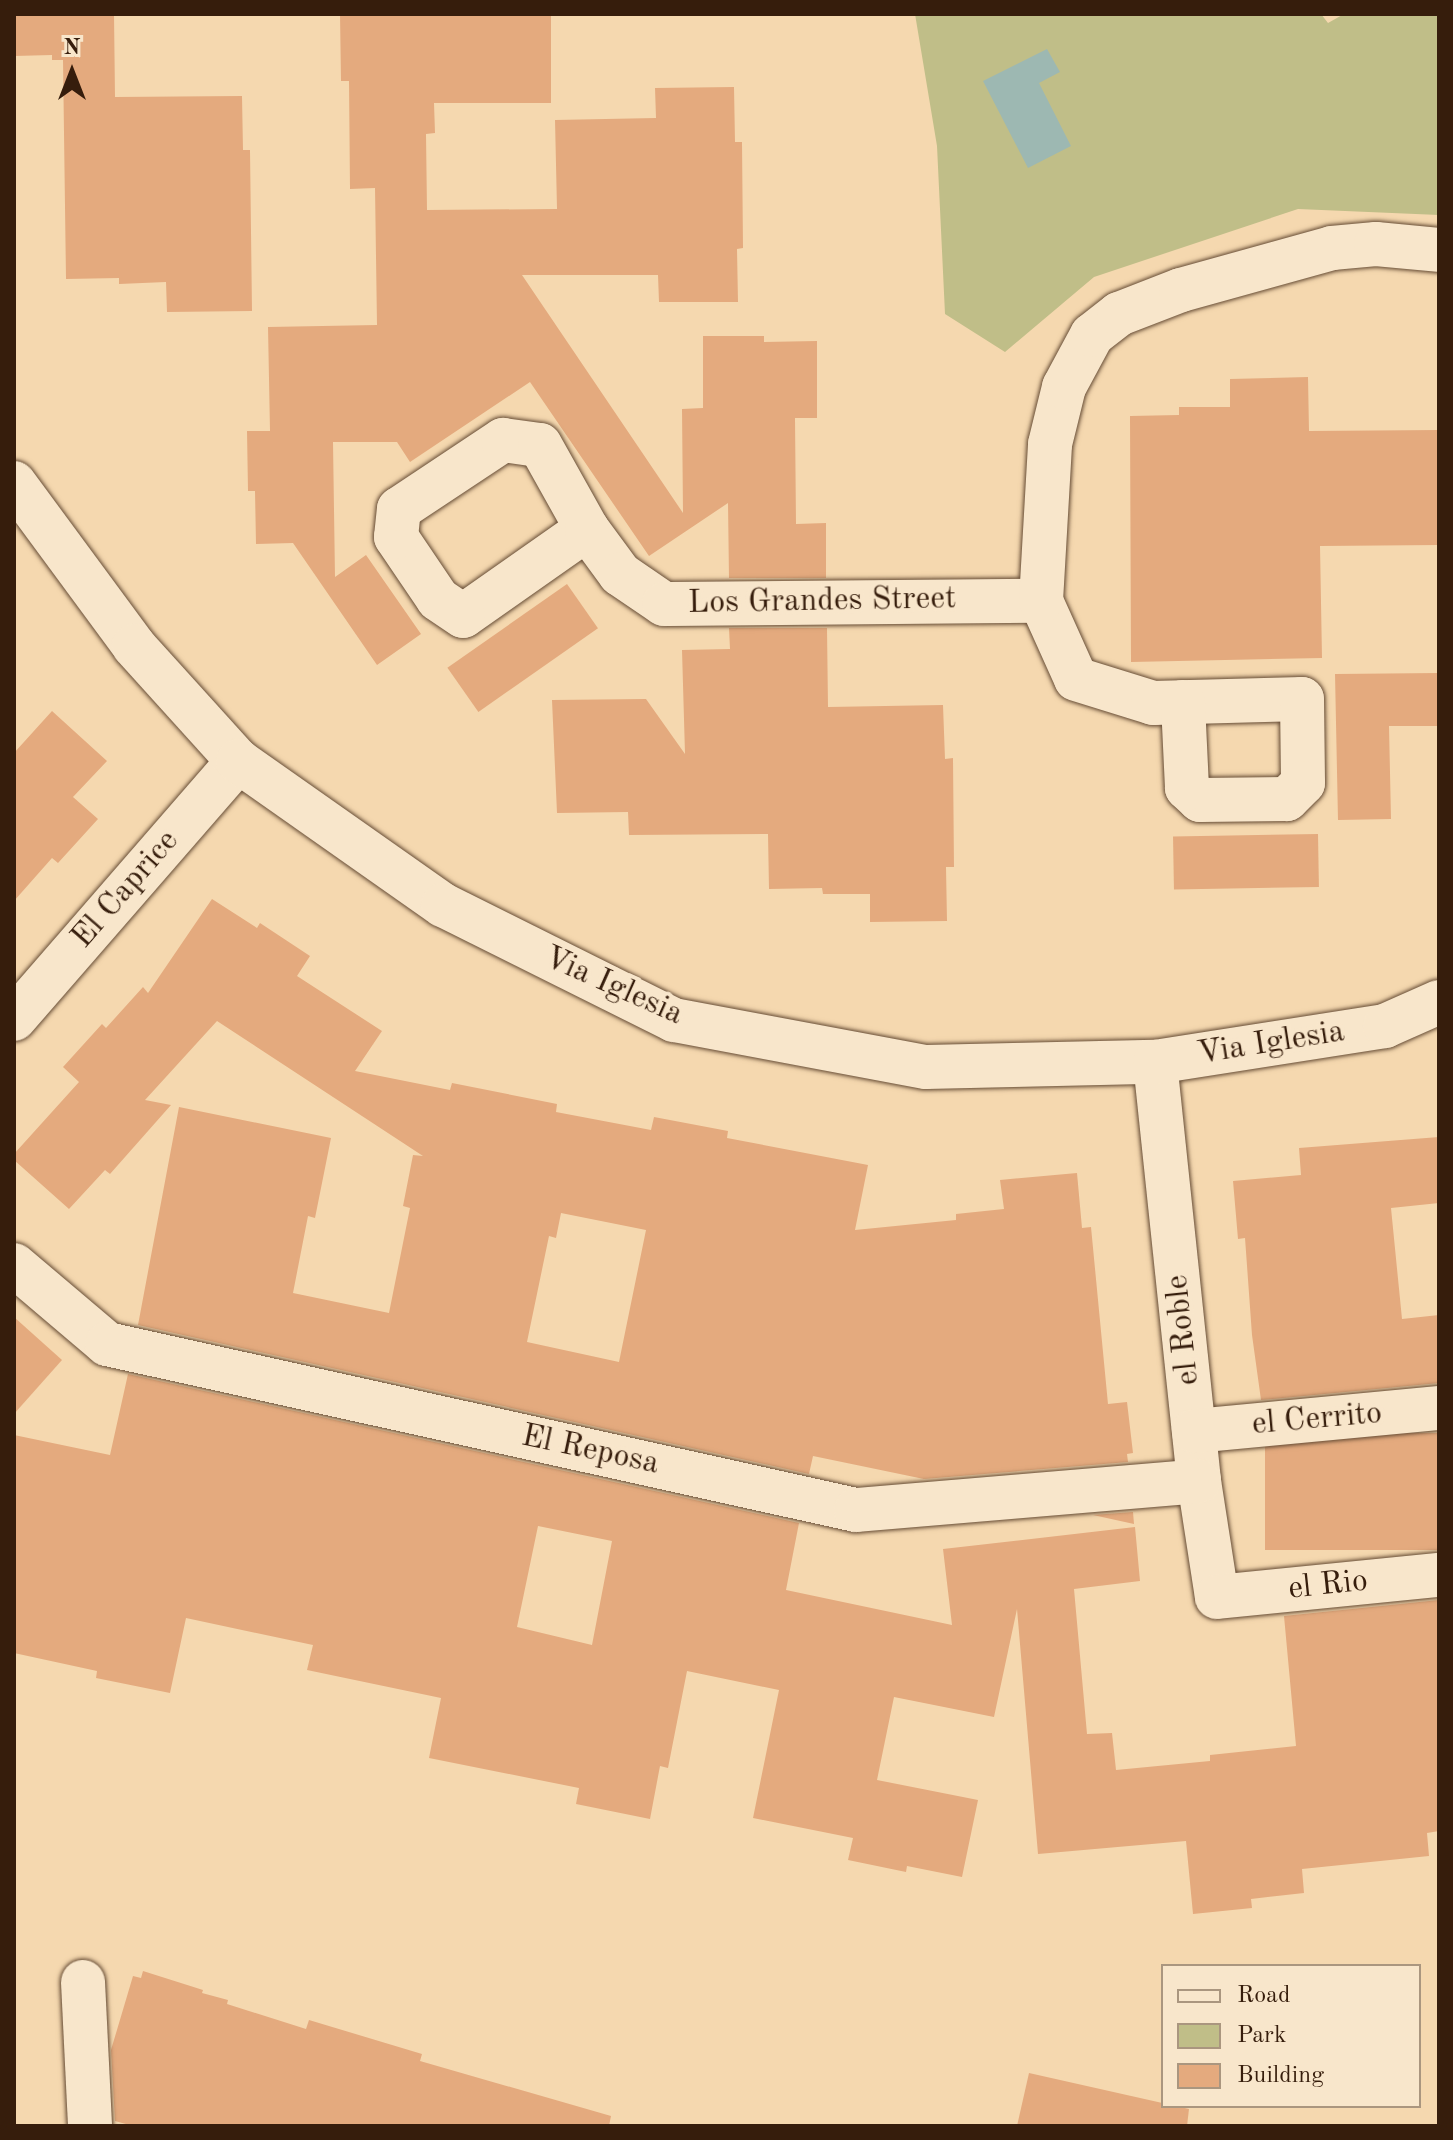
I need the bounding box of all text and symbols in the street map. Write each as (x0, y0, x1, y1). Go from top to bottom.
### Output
north arrow (32, 32, 112, 112)
text: N (64, 37, 80, 59)
street label: Los Grandes Street (687, 580, 957, 624)
street label: El Caprice (64, 823, 188, 957)
street label: Via Iglesia (537, 939, 689, 1035)
street label: Via Iglesia (1195, 1013, 1347, 1075)
street label: el Roble (1159, 1273, 1209, 1387)
street label: el Cerrito (1250, 1395, 1384, 1445)
street label: El Reposa (518, 1418, 662, 1484)
street label: el Rio (1286, 1563, 1370, 1609)
legend (1161, 1964, 1421, 2108)
text: Road (1237, 1984, 1290, 2008)
text: Park (1237, 2024, 1286, 2048)
text: Building (1237, 2064, 1324, 2088)

